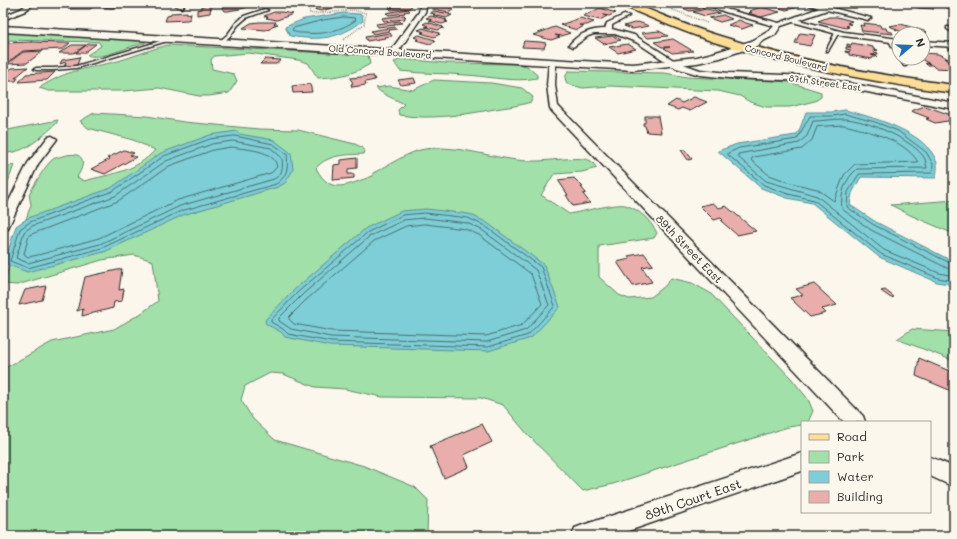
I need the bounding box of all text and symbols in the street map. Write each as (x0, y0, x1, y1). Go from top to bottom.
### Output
north arrow (891, 26, 931, 66)
text: N (912, 36, 929, 49)
street label: Old Concord Boulevard (328, 42, 432, 61)
street label: Concord Boulevard (744, 42, 829, 73)
street label: 87th Street East (788, 72, 862, 93)
street label: 89th Street East (653, 211, 726, 286)
legend (801, 421, 931, 513)
text: Road (837, 428, 867, 444)
text: Park (837, 448, 864, 464)
text: Water (837, 468, 874, 484)
street label: 89th Court East (642, 474, 744, 523)
text: Building (837, 488, 883, 504)

